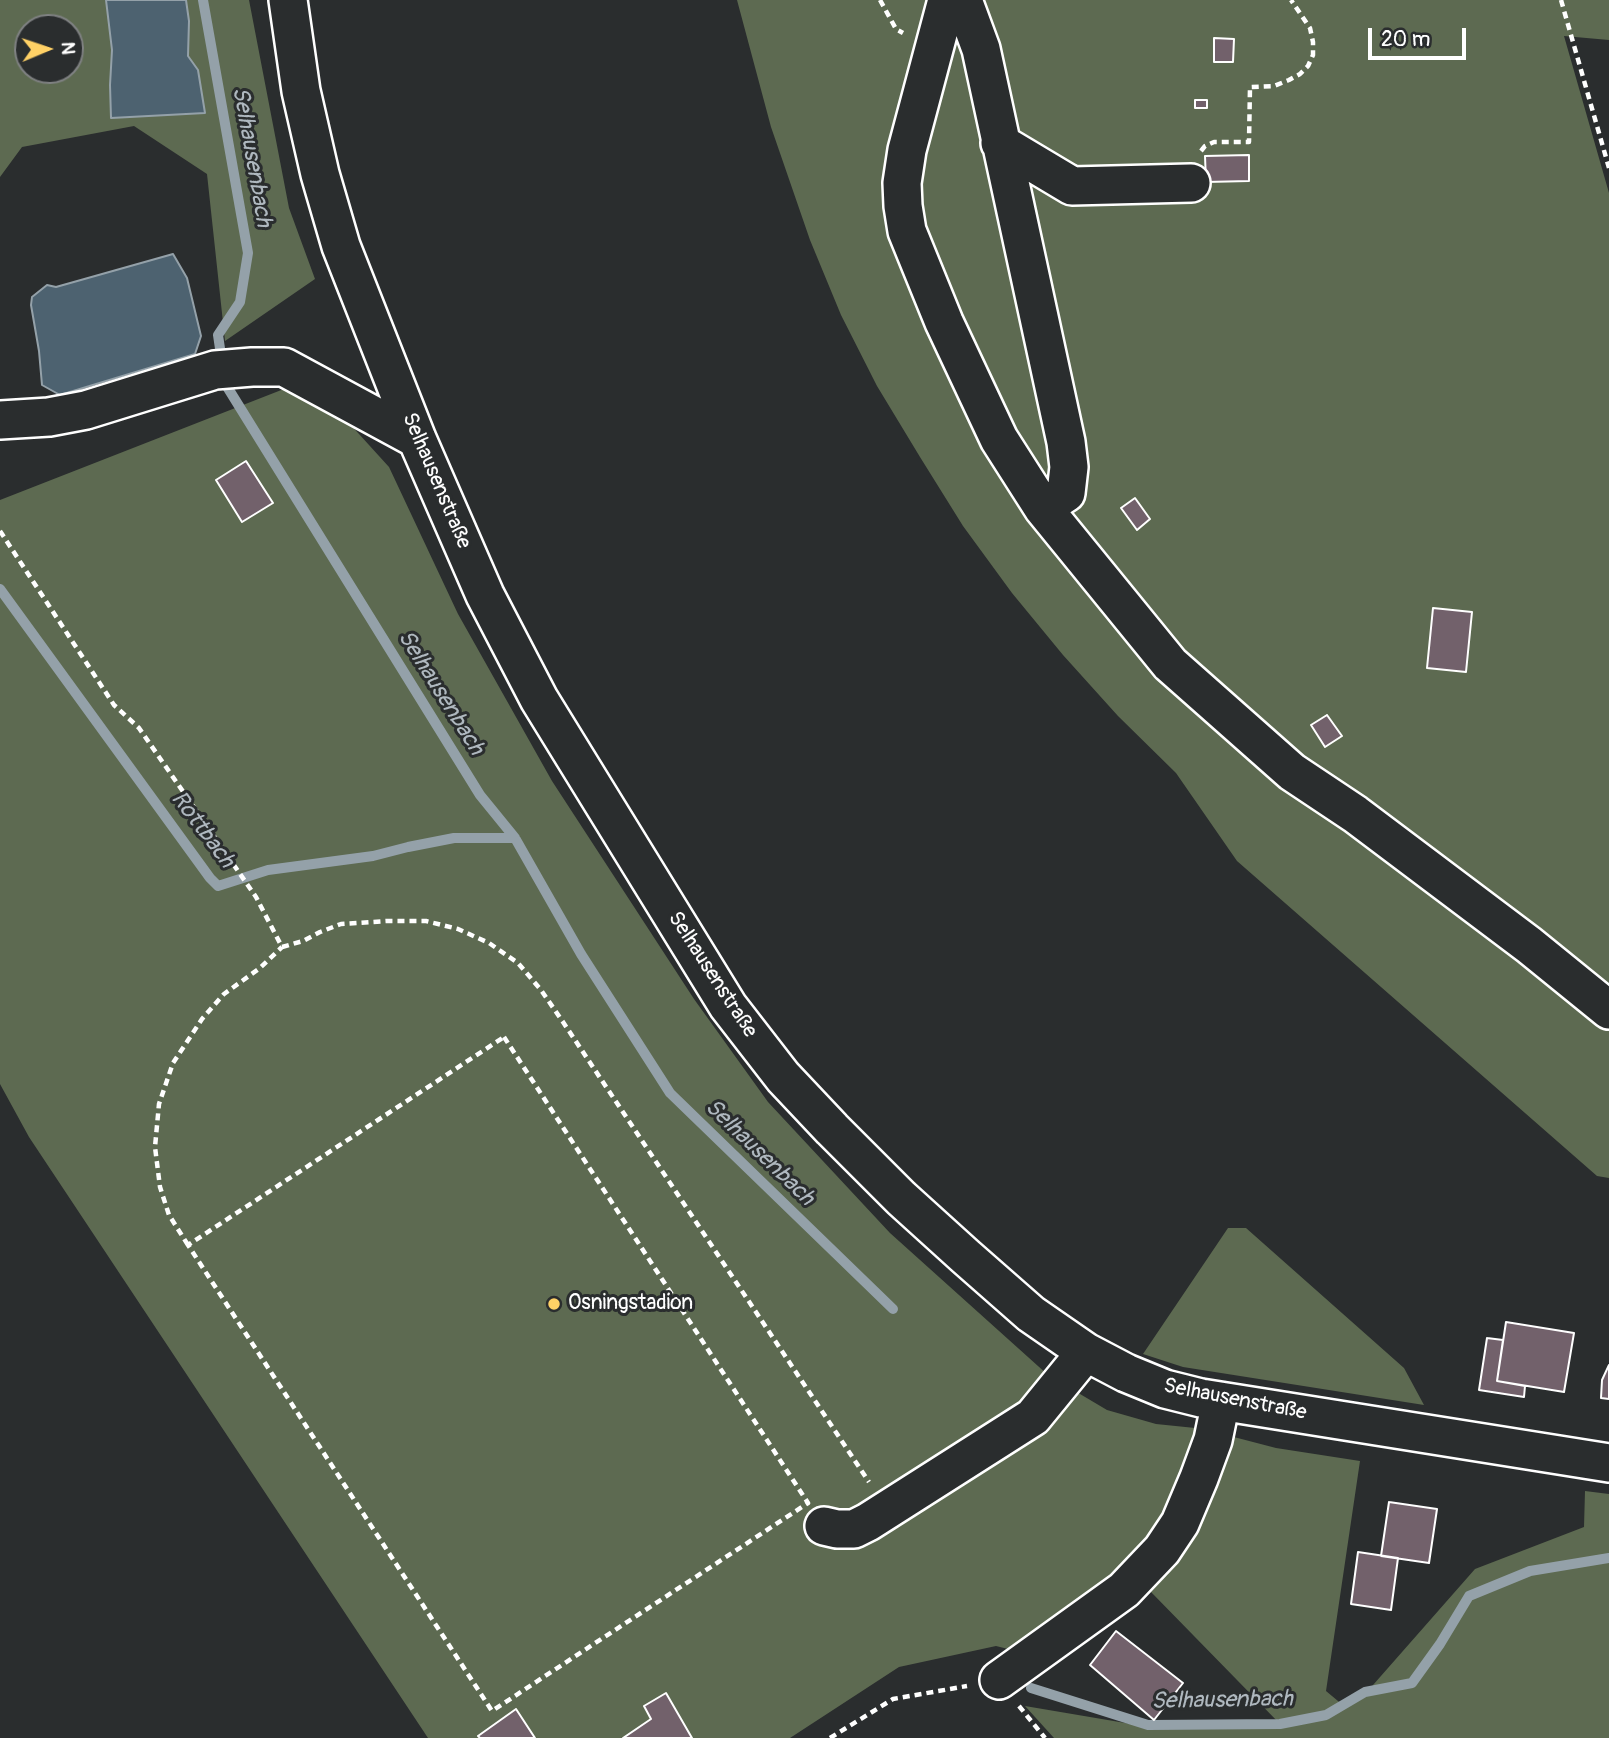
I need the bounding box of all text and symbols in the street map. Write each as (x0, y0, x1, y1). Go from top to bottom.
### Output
north arrow (14, 14, 84, 84)
scale bar (1371, 14, 1469, 58)
text: 20 m (1381, 26, 1430, 53)
text: N (56, 41, 80, 55)
water label: Selhausenbach (225, 85, 277, 229)
street label: Selhausenstraße (396, 409, 476, 553)
water label: Selhausenbach (391, 626, 489, 760)
water label: Rottbach (164, 786, 240, 874)
street label: Selhausenstraße (662, 907, 762, 1043)
water label: Selhausenbach (699, 1094, 819, 1212)
place label: Osningstadion (568, 1291, 693, 1317)
marker: Osningstadion (546, 1296, 562, 1312)
street label: Selhausenstraße (1161, 1374, 1309, 1426)
water label: Selhausenbach (1151, 1686, 1293, 1716)

